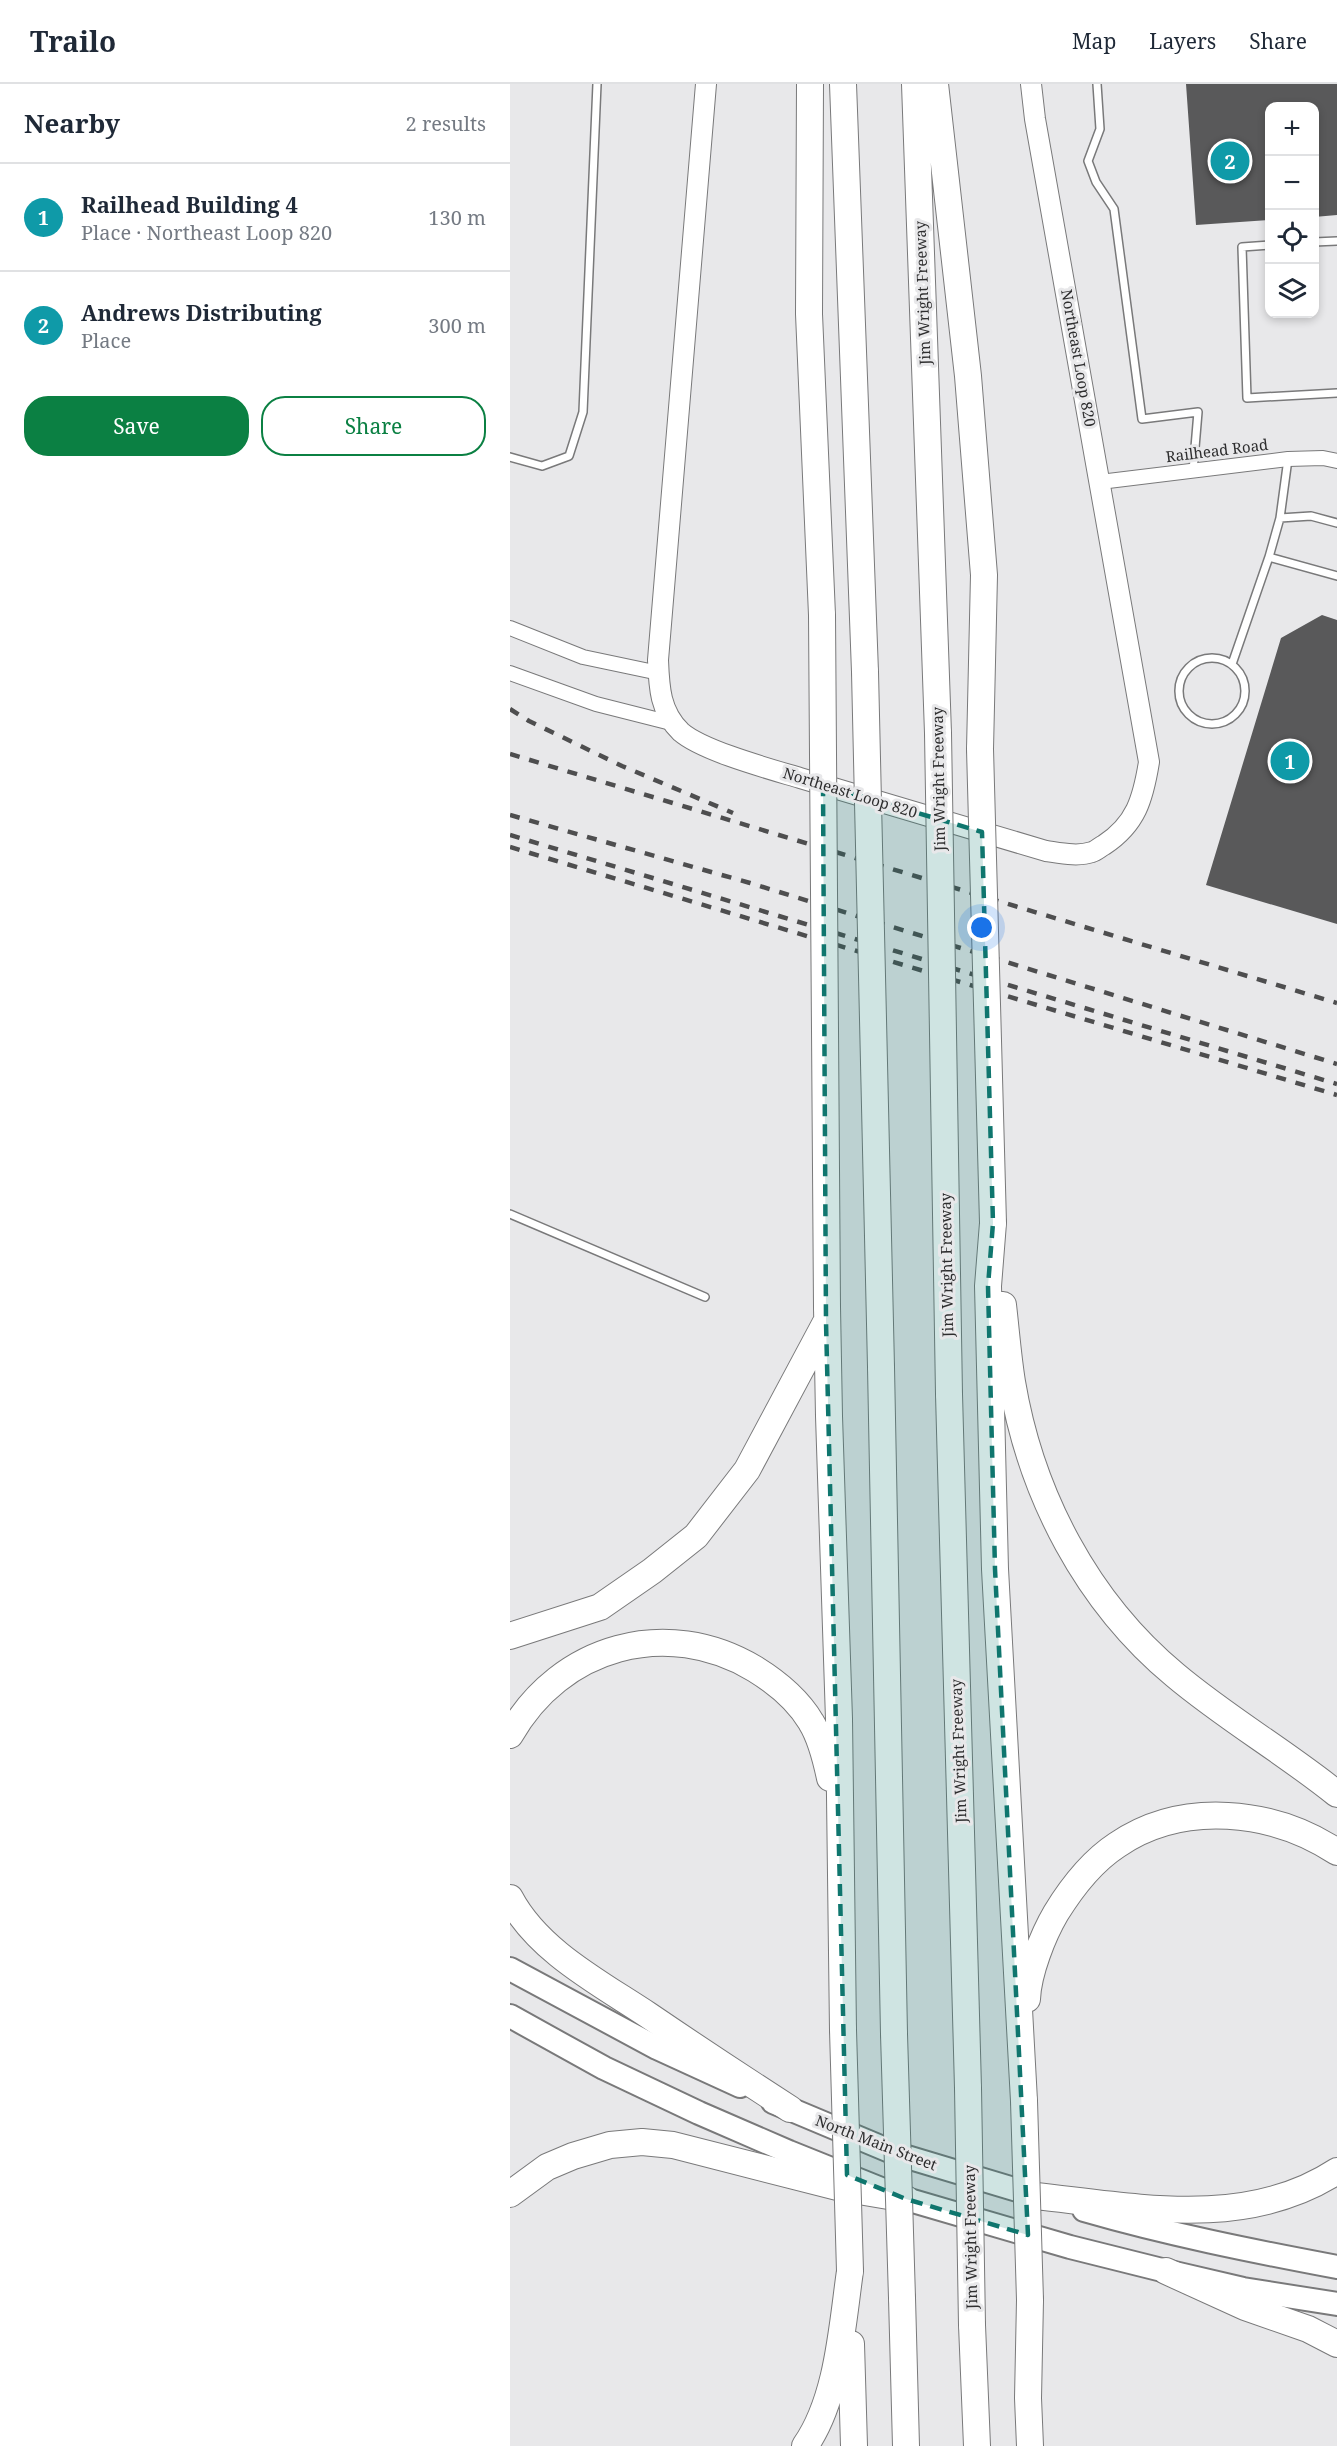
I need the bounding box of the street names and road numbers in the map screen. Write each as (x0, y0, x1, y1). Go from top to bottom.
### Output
street label: Jim Wright Freeway (909, 220, 935, 366)
street label: Northeast Loop 820 (1057, 287, 1101, 428)
street label: Railhead Road (1165, 434, 1269, 466)
street label: Jim Wright Freeway (927, 706, 949, 852)
street label: Northeast Loop 820 (781, 762, 920, 822)
street label: Jim Wright Freeway (935, 1192, 957, 1338)
street label: Jim Wright Freeway (945, 1678, 971, 1824)
street label: North Main Street (813, 2110, 940, 2174)
street label: Jim Wright Freeway (959, 2164, 981, 2310)

